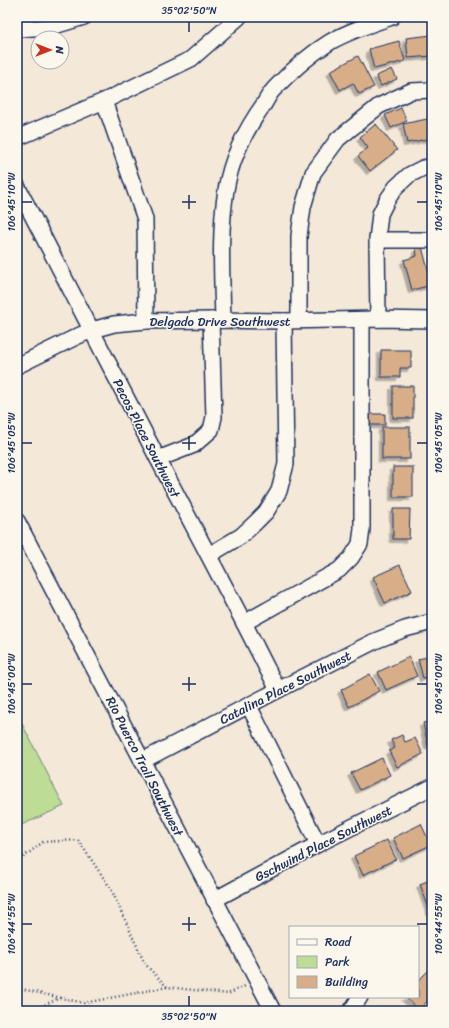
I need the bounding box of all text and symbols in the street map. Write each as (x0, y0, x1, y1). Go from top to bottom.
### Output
text: 35°02'50"N (161, 2, 217, 20)
north arrow (30, 30, 70, 70)
text: N (50, 45, 69, 54)
text: 106°45'10"W (3, 172, 21, 232)
text: 106°45'10"W (430, 172, 448, 232)
street label: Delgado Drive Southwest (149, 310, 291, 333)
street label: Pecos Place Southwest (106, 374, 187, 503)
text: 106°45'05"W (3, 412, 21, 473)
text: 106°45'05"W (430, 412, 448, 473)
street label: Catalina Place Southwest (215, 644, 356, 731)
text: 106°45'00"W (3, 653, 21, 715)
text: 106°45'00"W (430, 653, 448, 715)
street label: Rio Puerco Trail Southwest (99, 692, 190, 841)
street label: Gschwind Place Southwest (251, 799, 396, 888)
text: 106°44'55"W (3, 893, 21, 954)
text: 106°44'55"W (430, 893, 448, 954)
legend (289, 926, 419, 998)
text: Road (325, 931, 352, 953)
text: Park (325, 951, 350, 973)
text: Building (325, 971, 368, 993)
text: 35°02'50"N (161, 1008, 217, 1026)

